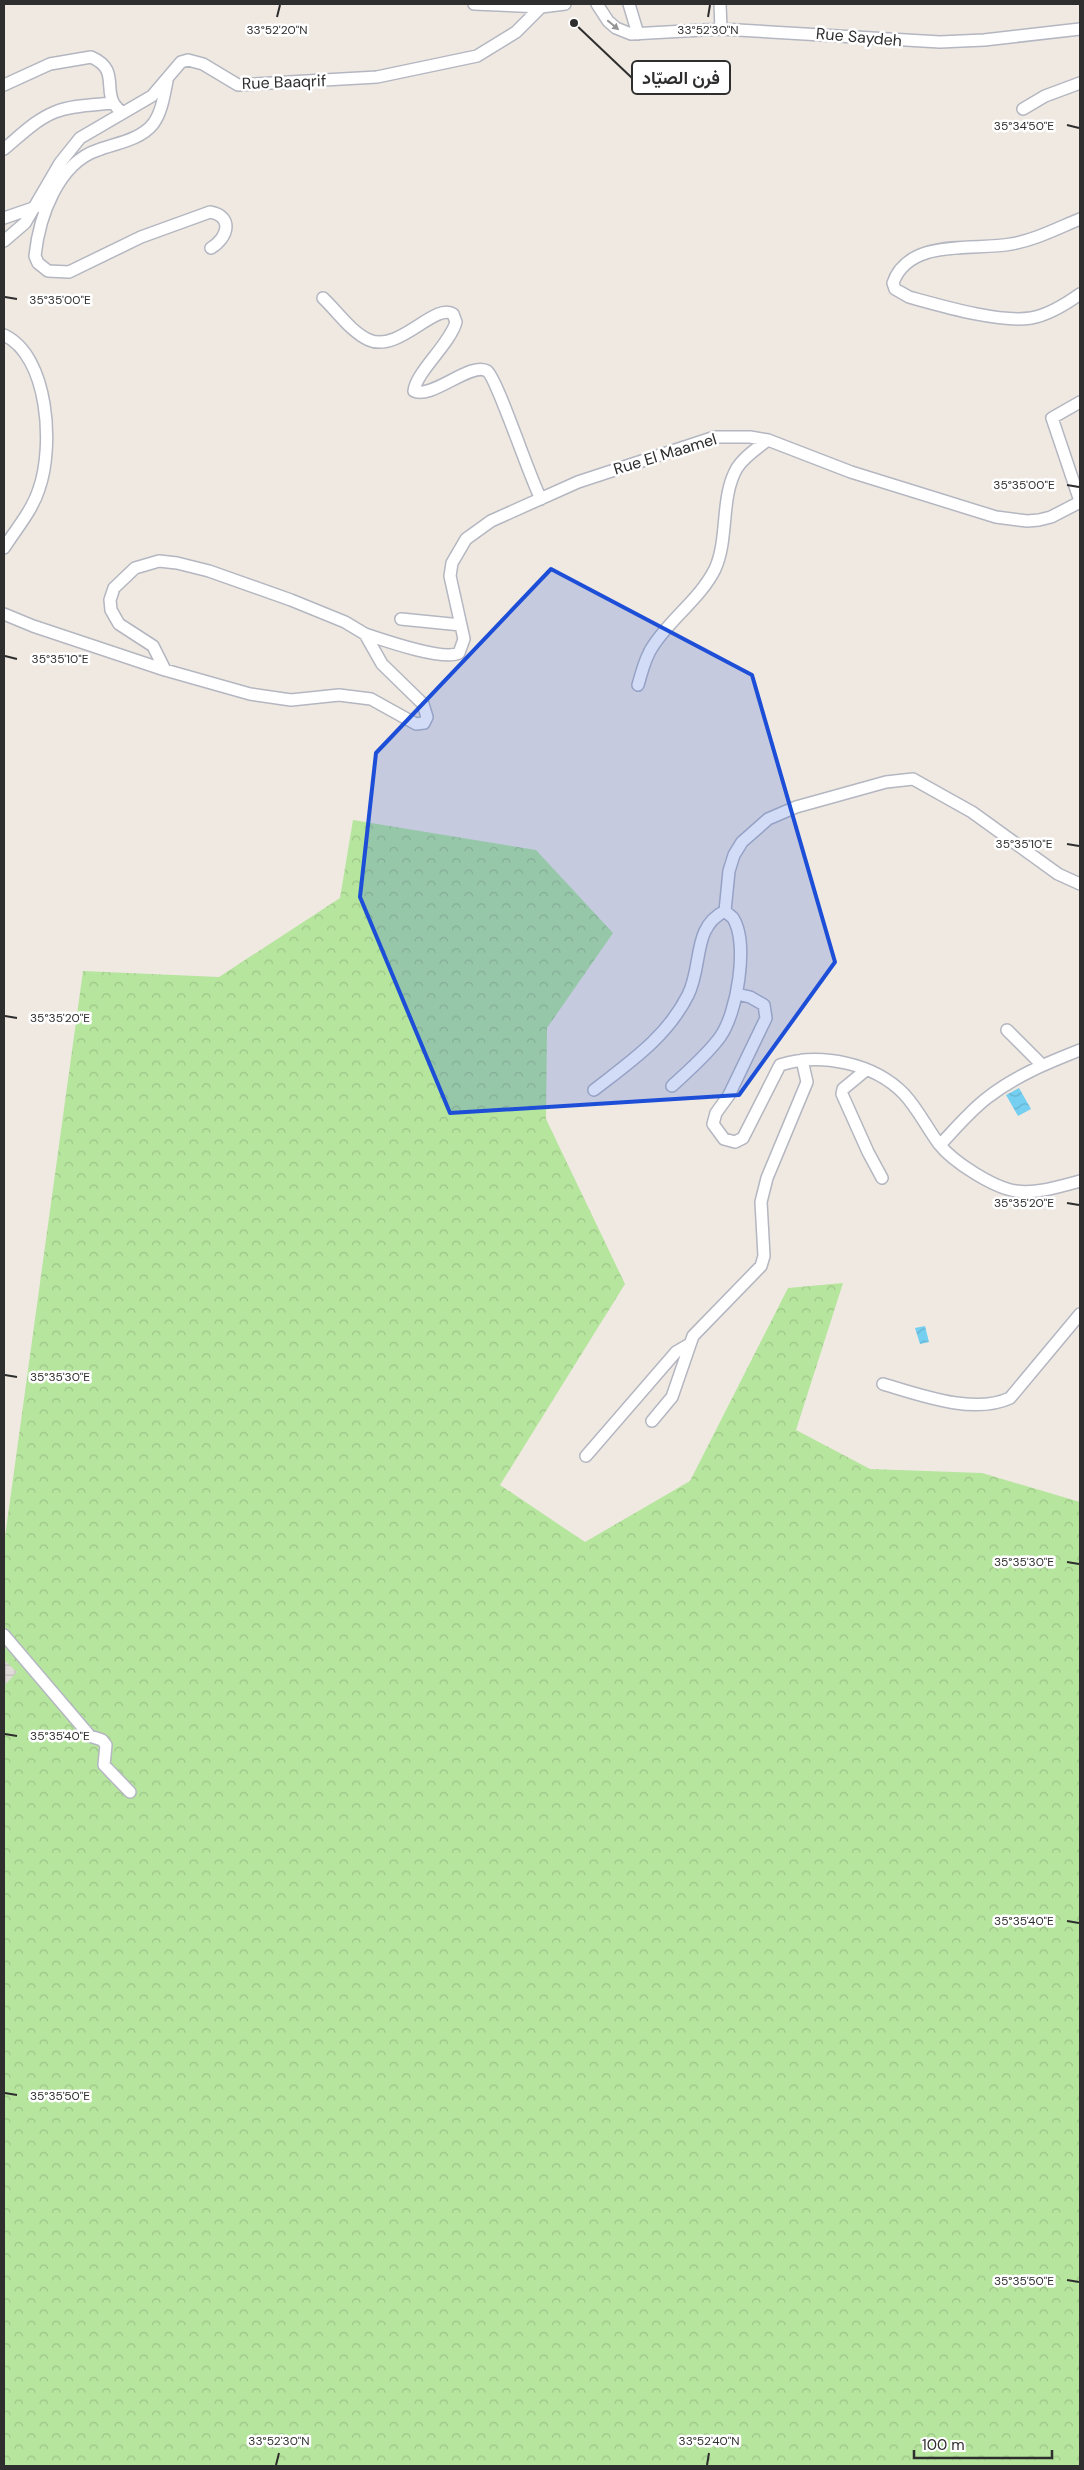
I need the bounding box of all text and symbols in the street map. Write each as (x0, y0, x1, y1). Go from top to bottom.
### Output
one-way arrow (607, 19, 620, 30)
text: 33°52'20"N (246, 22, 308, 38)
text: 33°52'30"N (677, 22, 739, 38)
street label: Rue Saydeh (815, 23, 903, 51)
callout: فرن الصيّاد (632, 61, 730, 94)
text: فرن الصيّاد (642, 66, 720, 90)
street label: Rue Baaqrif (242, 70, 326, 94)
text: 35°34'50"E (994, 118, 1054, 134)
text: 35°35'00"E (29, 292, 91, 308)
street label: Rue El Maamel (611, 428, 719, 480)
text: 35°35'00"E (993, 477, 1055, 493)
text: 35°35'10"E (32, 651, 89, 667)
text: 35°35'10"E (996, 836, 1053, 852)
text: 35°35'20"E (30, 1010, 90, 1026)
text: 35°35'20"E (994, 1195, 1054, 1211)
text: 35°35'30"E (30, 1369, 90, 1385)
text: 35°35'30"E (994, 1554, 1054, 1570)
text: 35°35'40"E (30, 1728, 90, 1744)
text: 35°35'40"E (994, 1913, 1054, 1929)
text: 35°35'50"E (30, 2088, 90, 2104)
text: 35°35'50"E (994, 2273, 1054, 2289)
scale bar (914, 2428, 1052, 2460)
text: 33°52'30"N (248, 2433, 310, 2449)
text: 33°52'40"N (679, 2433, 739, 2449)
text: 100 m (922, 2435, 965, 2455)

